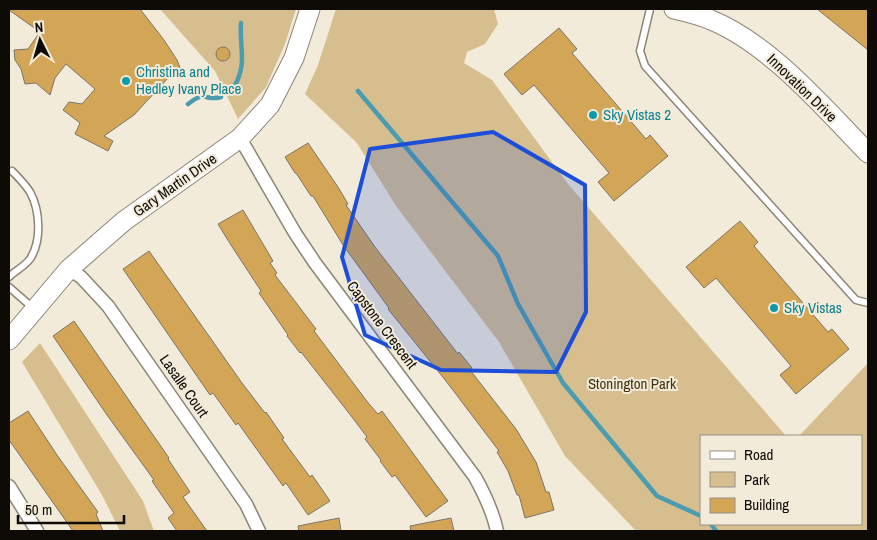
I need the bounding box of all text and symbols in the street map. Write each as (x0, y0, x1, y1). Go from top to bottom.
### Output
north arrow (15, 15, 65, 65)
text: N (34, 18, 44, 36)
street label: Innovation Drive (763, 49, 842, 127)
place label: Christina and Hedley Ivany Place (136, 61, 241, 99)
marker: Christina and Hedley Ivany Place (120, 75, 132, 87)
place label: Sky Vistas 2 (603, 104, 671, 125)
marker: Sky Vistas 2 (587, 109, 599, 121)
street label: Gary Martin Drive (129, 148, 221, 221)
street label: Capstone Crescent (342, 276, 423, 374)
place label: Sky Vistas (784, 297, 842, 318)
marker: Sky Vistas (768, 302, 780, 314)
street label: Lasalle Court (155, 350, 214, 422)
park label: Stonington Park (588, 373, 677, 394)
legend (700, 435, 862, 525)
text: Road (744, 444, 773, 465)
text: Park (744, 469, 770, 490)
scale bar (18, 492, 124, 524)
text: Building (744, 494, 789, 515)
text: 50 m (25, 499, 52, 520)

